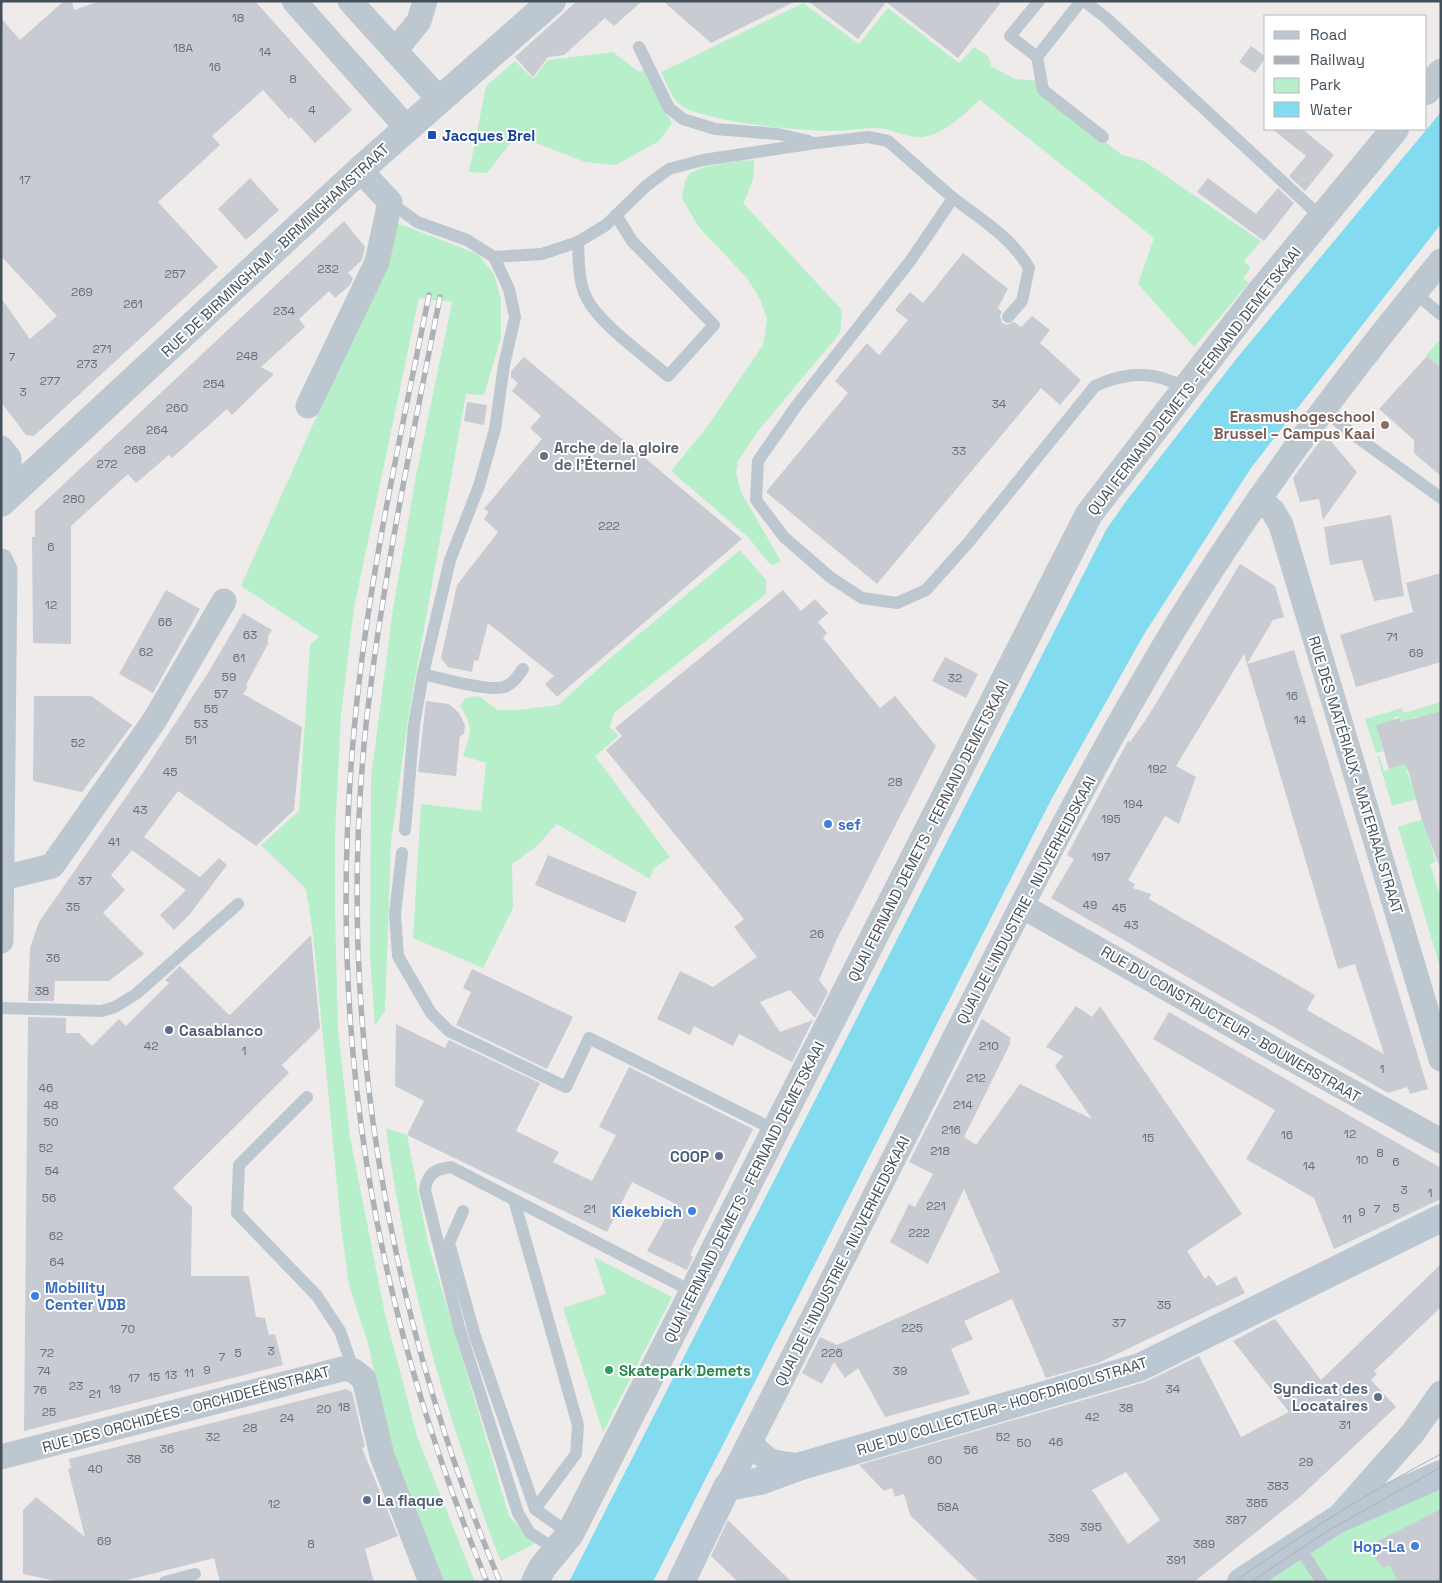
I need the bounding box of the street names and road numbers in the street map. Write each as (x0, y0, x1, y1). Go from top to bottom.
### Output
street label: RUE DE BIRMINGHAM - BIRMINGHAMSTRAAT (157, 139, 393, 361)
street label: QUAI FERNAND DEMETS - FERNAND DEMETSKAAI (1083, 243, 1305, 519)
street label: RUE DES MATÉRIAUX - MATERIAALSTRAAT (1305, 634, 1407, 916)
street label: QUAI FERNAND DEMETS - FERNAND DEMETSKAAI (843, 677, 1013, 985)
street label: QUAI DE L'INDUSTRIE - NIJVERHEIDSKAAI (952, 773, 1100, 1027)
street label: RUE DU CONSTRUCTEUR - BOUWERSTRAAT (1098, 942, 1364, 1106)
street label: QUAI FERNAND DEMETS - FERNAND DEMETSKAAI (659, 1038, 829, 1346)
street label: QUAI DE L'INDUSTRIE - NIJVERHEIDSKAAI (770, 1133, 914, 1389)
street label: RUE DU COLLECTEUR - HOOFDRIOOLSTRAAT (854, 1353, 1150, 1459)
street label: RUE DES ORCHIDÉES - ORCHIDEEËNSTRAAT (40, 1361, 332, 1457)

